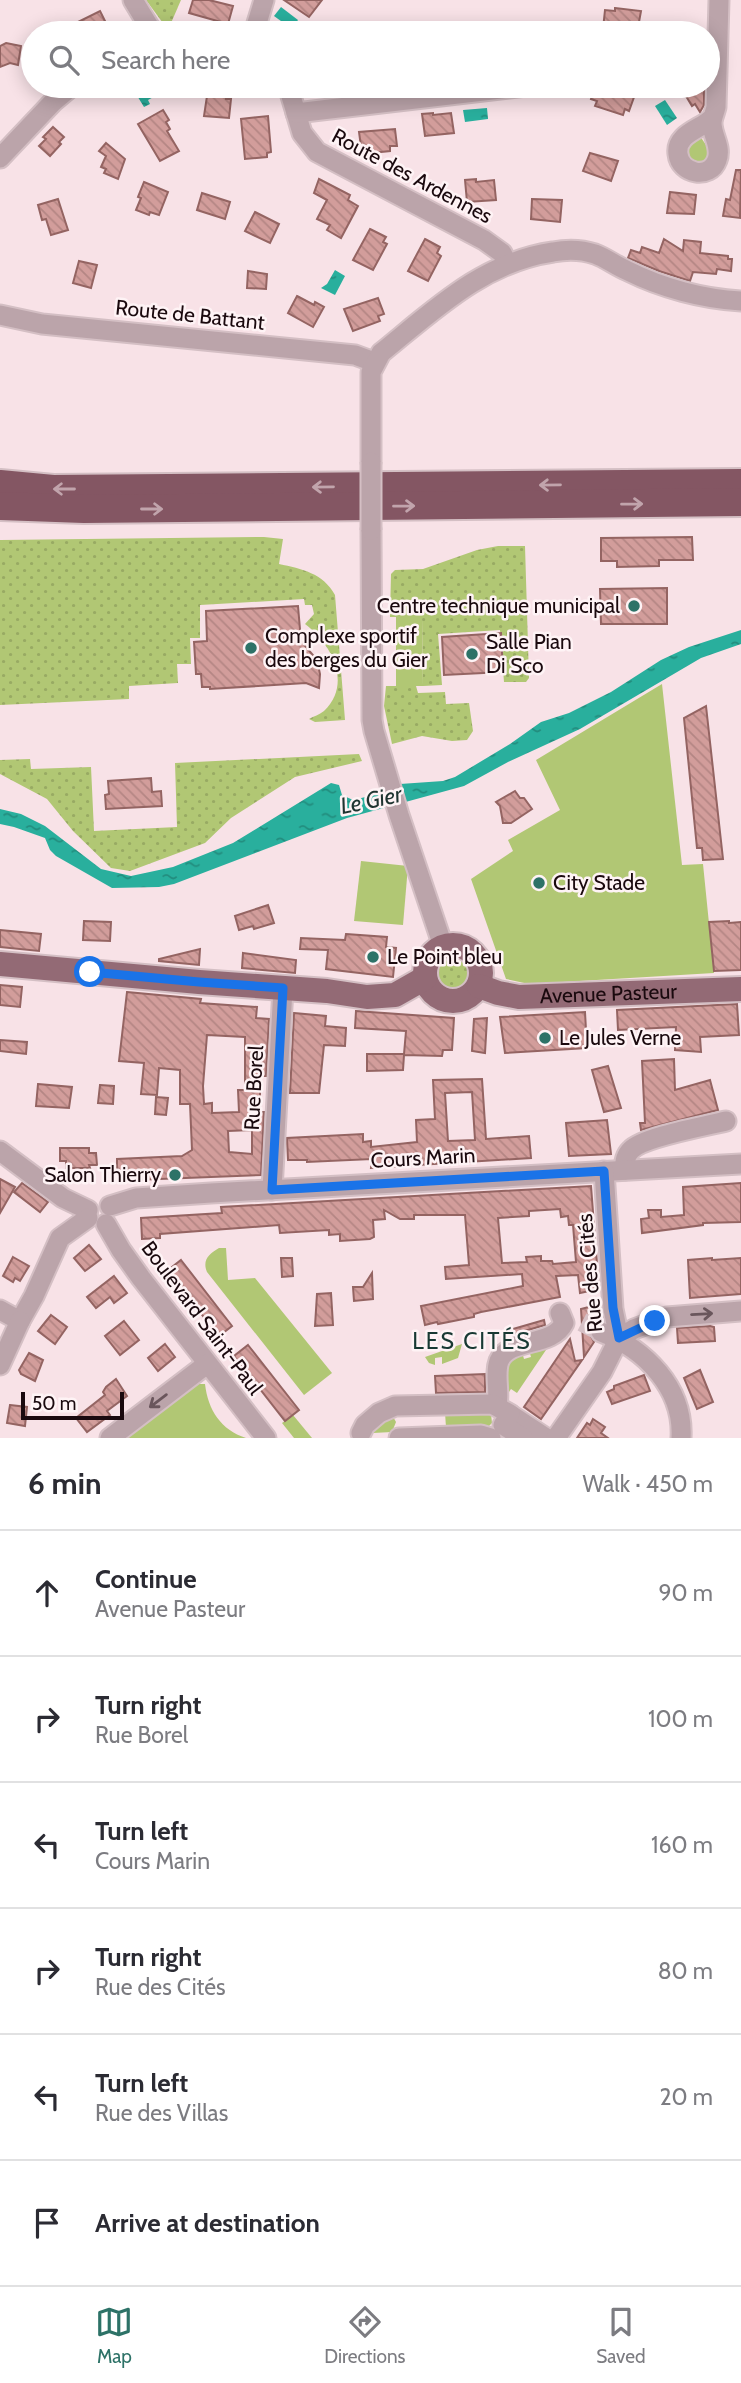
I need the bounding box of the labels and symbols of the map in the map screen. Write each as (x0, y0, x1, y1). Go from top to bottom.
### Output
street label: Route des Ardennes (328, 123, 497, 228)
street label: Route de Battant (114, 294, 266, 335)
one-way arrow (539, 478, 562, 491)
one-way arrow (312, 480, 335, 494)
one-way arrow (53, 482, 76, 496)
one-way arrow (620, 497, 643, 511)
one-way arrow (392, 499, 415, 513)
one-way arrow (140, 502, 163, 515)
place label: Centre technique municipal (377, 593, 620, 618)
marker: Centre technique municipal (626, 598, 642, 614)
place label: Complexe sportif des berges du Gier (265, 623, 428, 672)
place label: Salle Pian Di Sco (486, 629, 572, 678)
marker: Complexe sportif des berges du Gier (243, 640, 259, 656)
marker: Salle Pian Di Sco (464, 646, 480, 662)
water label: Le Gier (338, 780, 405, 820)
place label: City Stade (553, 870, 645, 895)
marker: City Stade (531, 875, 547, 891)
place label: Le Point bleu (387, 944, 502, 969)
marker: Le Point bleu (365, 949, 381, 965)
route start (74, 956, 105, 987)
street label: Avenue Pasteur (539, 978, 678, 1008)
place label: Le Jules Verne (559, 1025, 682, 1050)
marker: Le Jules Verne (537, 1030, 553, 1046)
street label: Rue Borel (239, 1045, 268, 1131)
street label: Cours Marin (370, 1142, 476, 1173)
place label: Salon Thierry (44, 1162, 161, 1187)
marker: Salon Thierry (167, 1167, 183, 1183)
street label: Rue des Cités (572, 1212, 607, 1334)
street label: Boulevard Saint-Paul (137, 1236, 268, 1399)
route end (639, 1305, 670, 1336)
one-way arrow (690, 1307, 713, 1320)
district label: LES CITÉS (412, 1326, 532, 1355)
scale bar (21, 1389, 124, 1421)
one-way arrow (149, 1393, 168, 1408)

